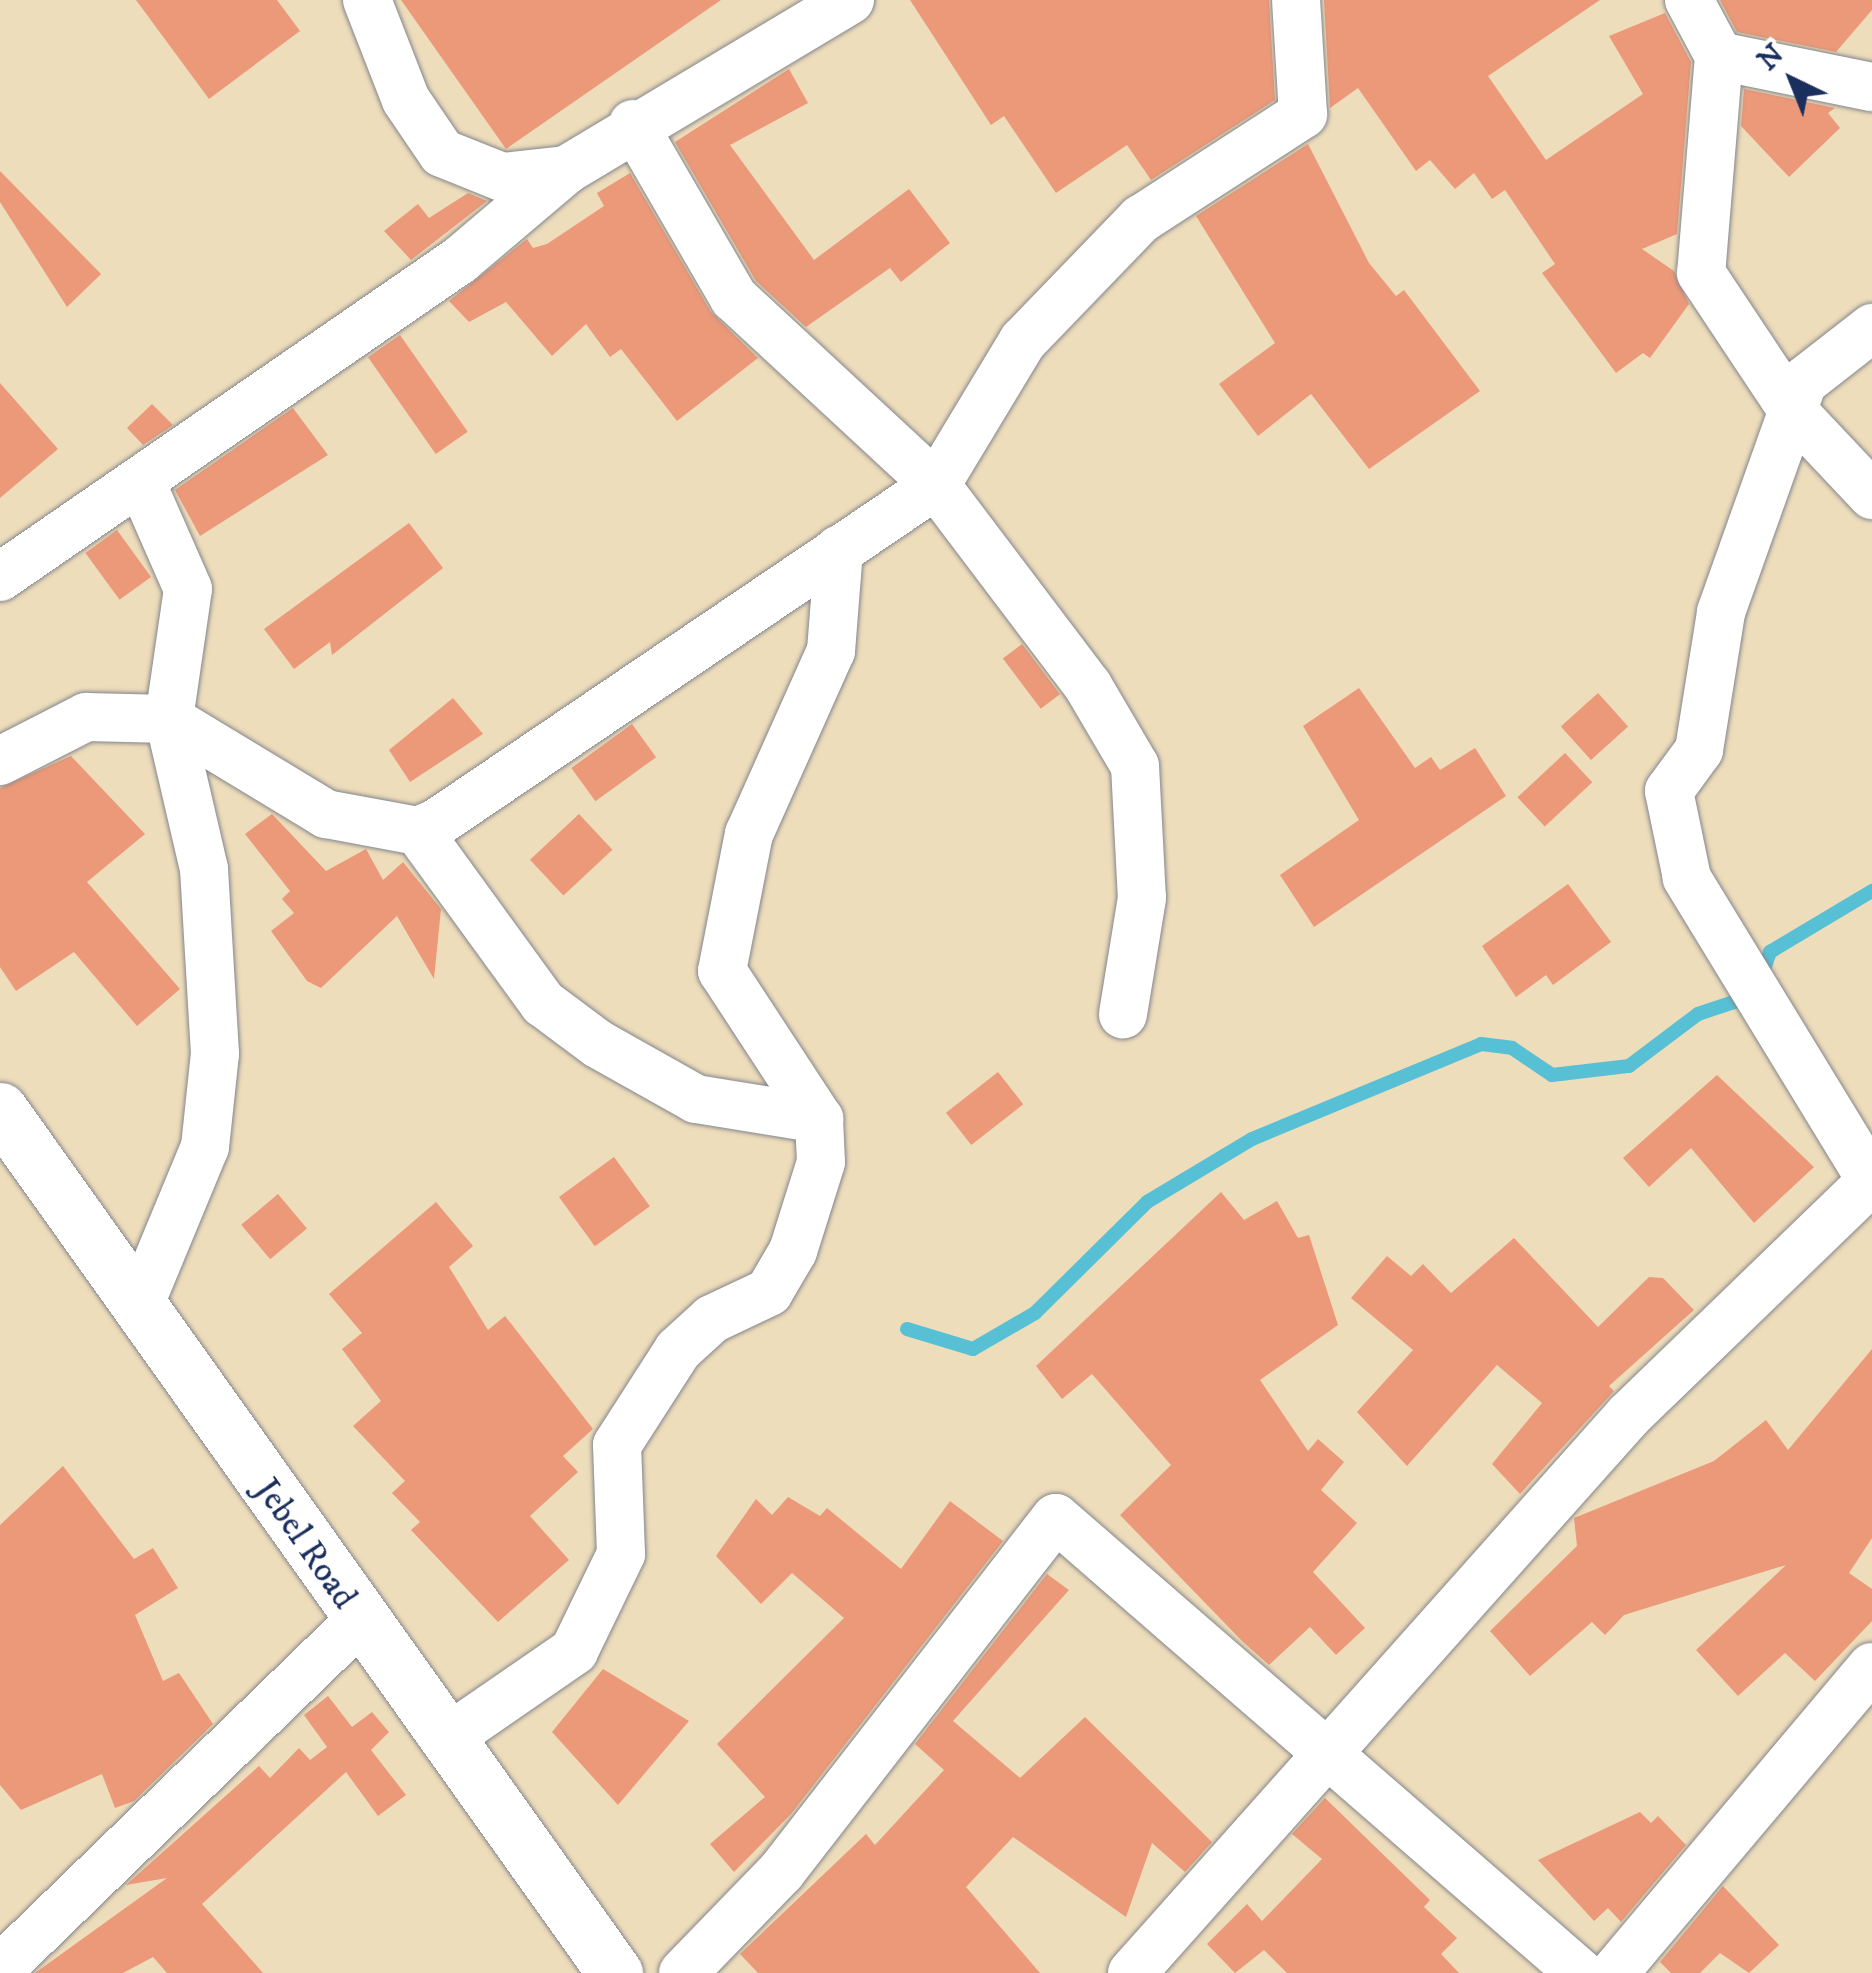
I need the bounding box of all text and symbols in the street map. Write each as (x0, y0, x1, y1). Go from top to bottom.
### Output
north arrow (1742, 30, 1842, 130)
text: N (1751, 37, 1792, 78)
street label: Jebel Road (245, 1471, 365, 1617)

